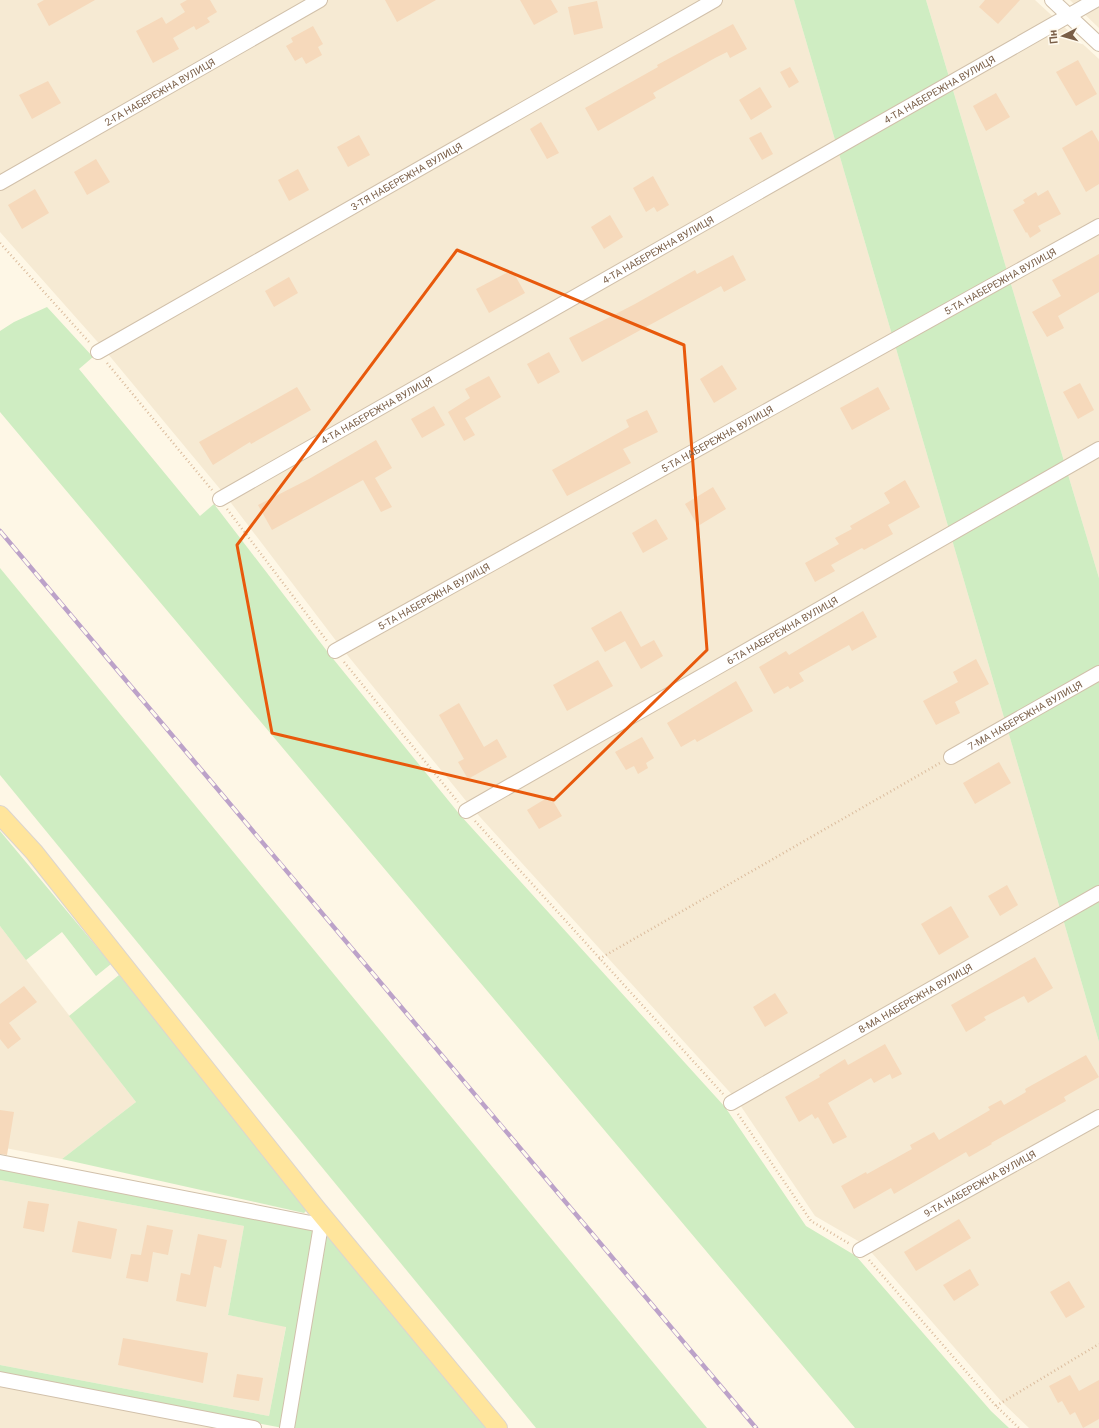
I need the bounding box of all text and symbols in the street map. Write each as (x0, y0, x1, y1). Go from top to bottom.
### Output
north arrow (1043, 16, 1083, 56)
text: Пн (1046, 29, 1061, 45)
street label: 4-ТА НАБЕРЕЖНА ВУЛИЦЯ (882, 54, 997, 126)
street label: 2-ГА НАБЕРЕЖНА ВУЛИЦЯ (103, 56, 217, 128)
street label: 3-ТЯ НАБЕРЕЖНА ВУЛИЦЯ (349, 140, 464, 213)
street label: 4-ТА НАБЕРЕЖНА ВУЛИЦЯ (601, 214, 716, 286)
street label: 5-ТА НАБЕРЕЖНА ВУЛИЦЯ (942, 246, 1058, 317)
street label: 4-ТА НАБЕРЕЖНА ВУЛИЦЯ (319, 374, 434, 446)
street label: 5-ТА НАБЕРЕЖНА ВУЛИЦЯ (659, 404, 775, 474)
street label: 5-ТА НАБЕРЕЖНА ВУЛИЦЯ (376, 561, 492, 632)
street label: 6-ТА НАБЕРЕЖНА ВУЛИЦЯ (725, 595, 840, 667)
street label: 7-МА НАБЕРЕЖНА ВУЛИЦЯ (966, 679, 1084, 752)
street label: 8-МА НАБЕРЕЖНА ВУЛИЦЯ (856, 961, 974, 1035)
street label: 9-ТА НАБЕРЕЖНА ВУЛИЦЯ (922, 1148, 1038, 1219)

